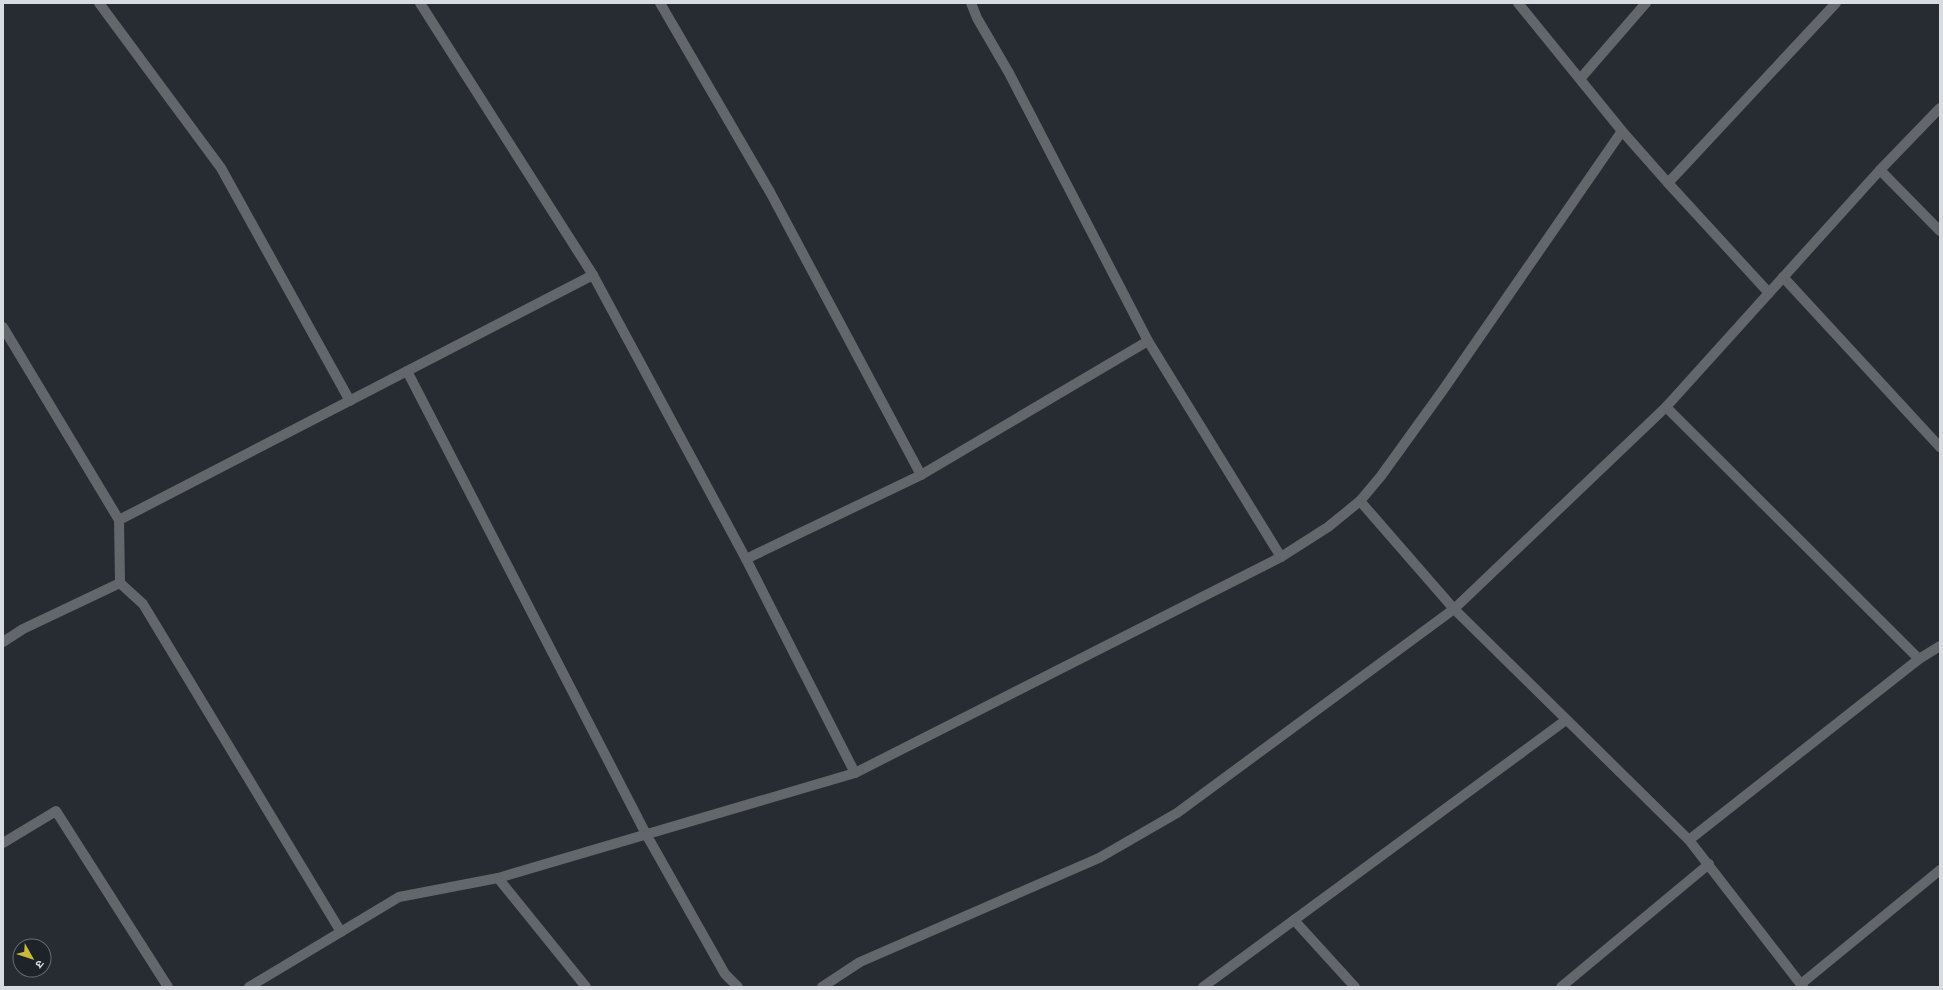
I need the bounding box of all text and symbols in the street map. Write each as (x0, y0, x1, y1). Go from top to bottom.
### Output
north arrow (12, 938, 52, 978)
text: उ (32, 957, 48, 972)

